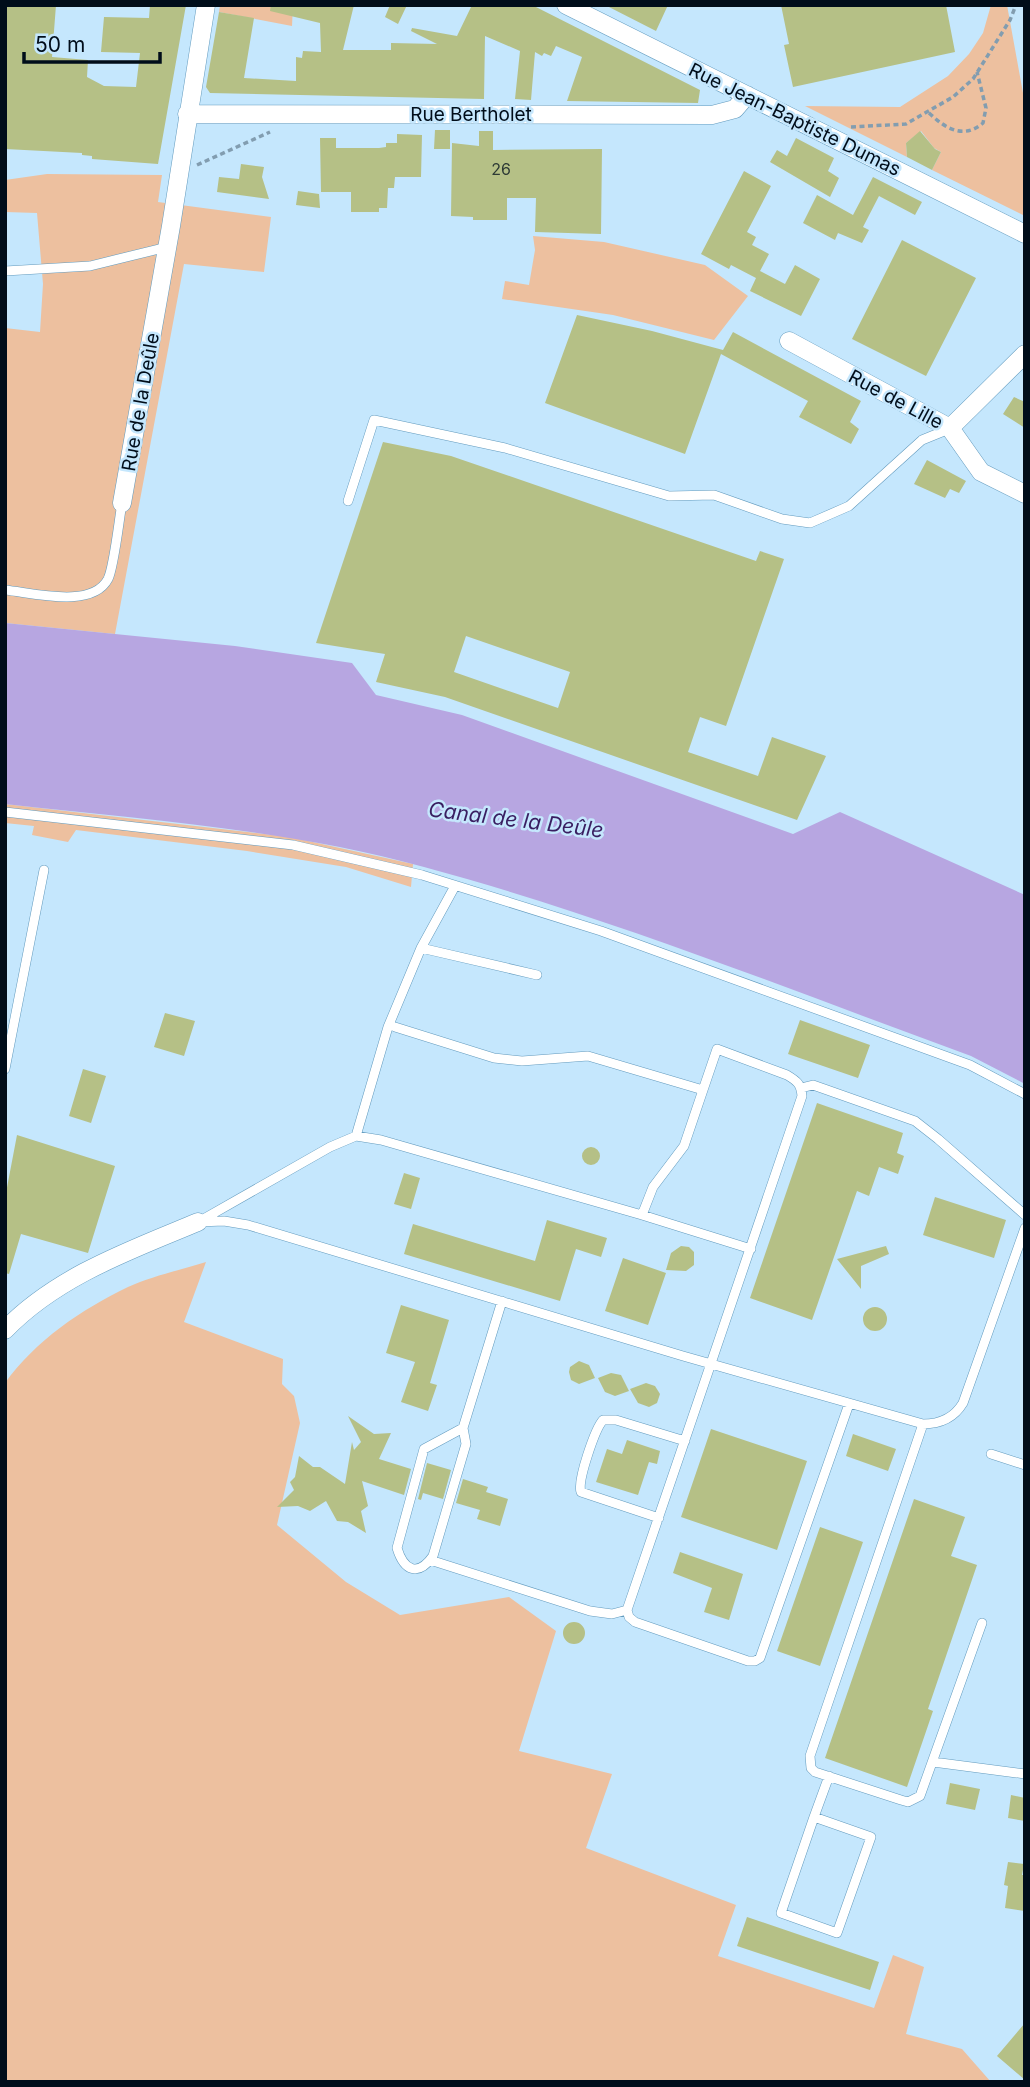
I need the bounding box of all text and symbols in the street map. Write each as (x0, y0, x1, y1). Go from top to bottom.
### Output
scale bar (24, 21, 161, 65)
text: 50 m (35, 32, 85, 57)
street label: Rue Jean-Baptiste Dumas (685, 58, 905, 181)
street label: Rue Bertholet (410, 103, 532, 126)
house number: 26 (491, 159, 511, 179)
street label: Rue de la Deûle (117, 331, 164, 473)
street label: Rue de Lille (845, 365, 947, 434)
water label: Canal de la Deûle (427, 796, 605, 843)

